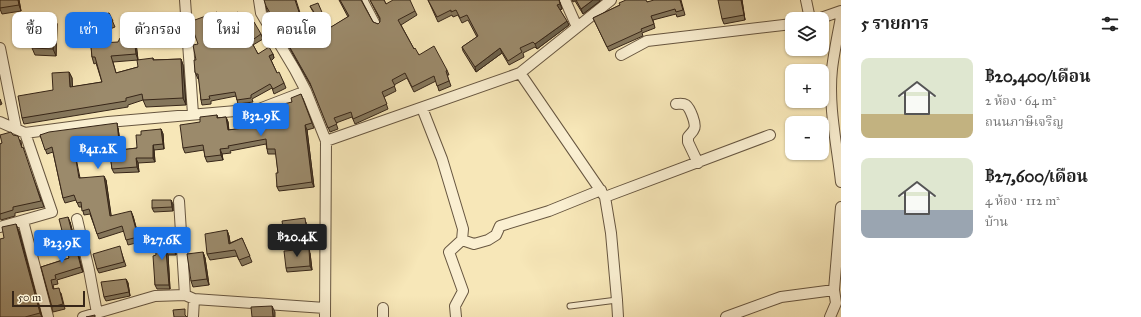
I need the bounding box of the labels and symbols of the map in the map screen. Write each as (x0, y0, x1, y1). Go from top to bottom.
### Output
pin: ฿32.9K (228, 103, 294, 137)
pin: ฿41.2K (65, 136, 131, 170)
pin: ฿20.4K (264, 224, 330, 258)
pin: ฿27.6K (129, 227, 195, 261)
pin: ฿23.9K (29, 230, 95, 264)
scale bar (12, 289, 85, 308)

